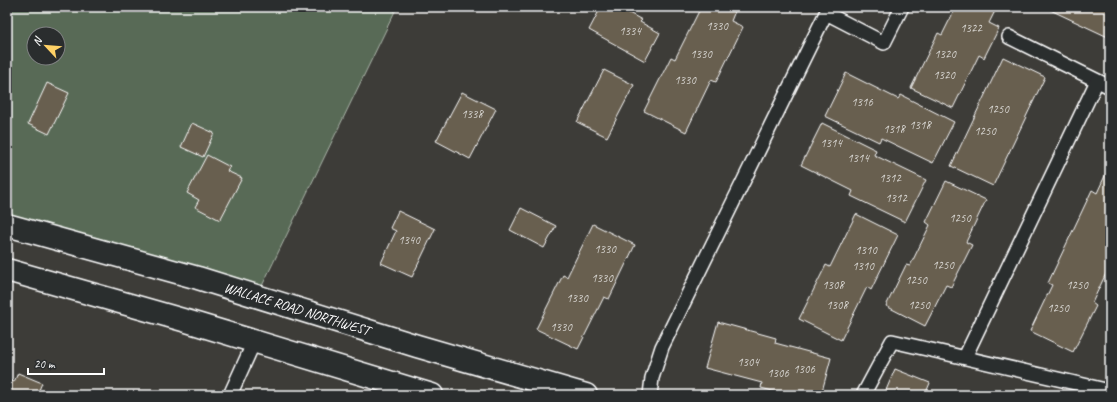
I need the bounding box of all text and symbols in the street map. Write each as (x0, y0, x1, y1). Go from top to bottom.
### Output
house number: 1330 (706, 18, 729, 34)
house number: 1322 (960, 20, 983, 36)
house number: 1334 (619, 23, 642, 39)
north arrow (26, 26, 66, 66)
text: N (29, 34, 46, 48)
house number: 1330 (690, 46, 713, 62)
house number: 1320 (934, 46, 957, 62)
house number: 1320 (933, 67, 956, 83)
house number: 1330 (674, 72, 697, 88)
house number: 1316 (851, 94, 873, 110)
house number: 1250 (987, 101, 1010, 117)
house number: 1338 (461, 106, 484, 122)
house number: 1318 (909, 117, 932, 133)
house number: 1318 (883, 121, 906, 137)
house number: 1250 (974, 123, 997, 139)
house number: 1314 (820, 135, 843, 151)
house number: 1314 (847, 150, 870, 166)
house number: 1312 (879, 170, 902, 186)
house number: 1312 (885, 190, 908, 206)
house number: 1250 (949, 210, 972, 226)
house number: 1340 (398, 232, 421, 248)
house number: 1330 (594, 241, 617, 257)
house number: 1310 (855, 242, 878, 258)
house number: 1250 (932, 257, 955, 273)
house number: 1310 (852, 258, 875, 274)
house number: 1330 (591, 270, 614, 286)
house number: 1250 (905, 272, 928, 288)
house number: 1308 (822, 277, 845, 293)
house number: 1250 (1066, 277, 1089, 293)
street label: WALLACE ROAD NORTHWEST (222, 279, 375, 340)
house number: 1330 (566, 290, 589, 306)
house number: 1308 (826, 297, 849, 313)
house number: 1250 (908, 297, 931, 313)
house number: 1250 (1047, 300, 1070, 316)
house number: 1330 (550, 319, 573, 335)
scale bar (28, 350, 104, 376)
house number: 1304 (737, 354, 760, 370)
text: 20 m (34, 356, 56, 372)
house number: 1306 (793, 361, 815, 377)
house number: 1306 (767, 365, 789, 381)

